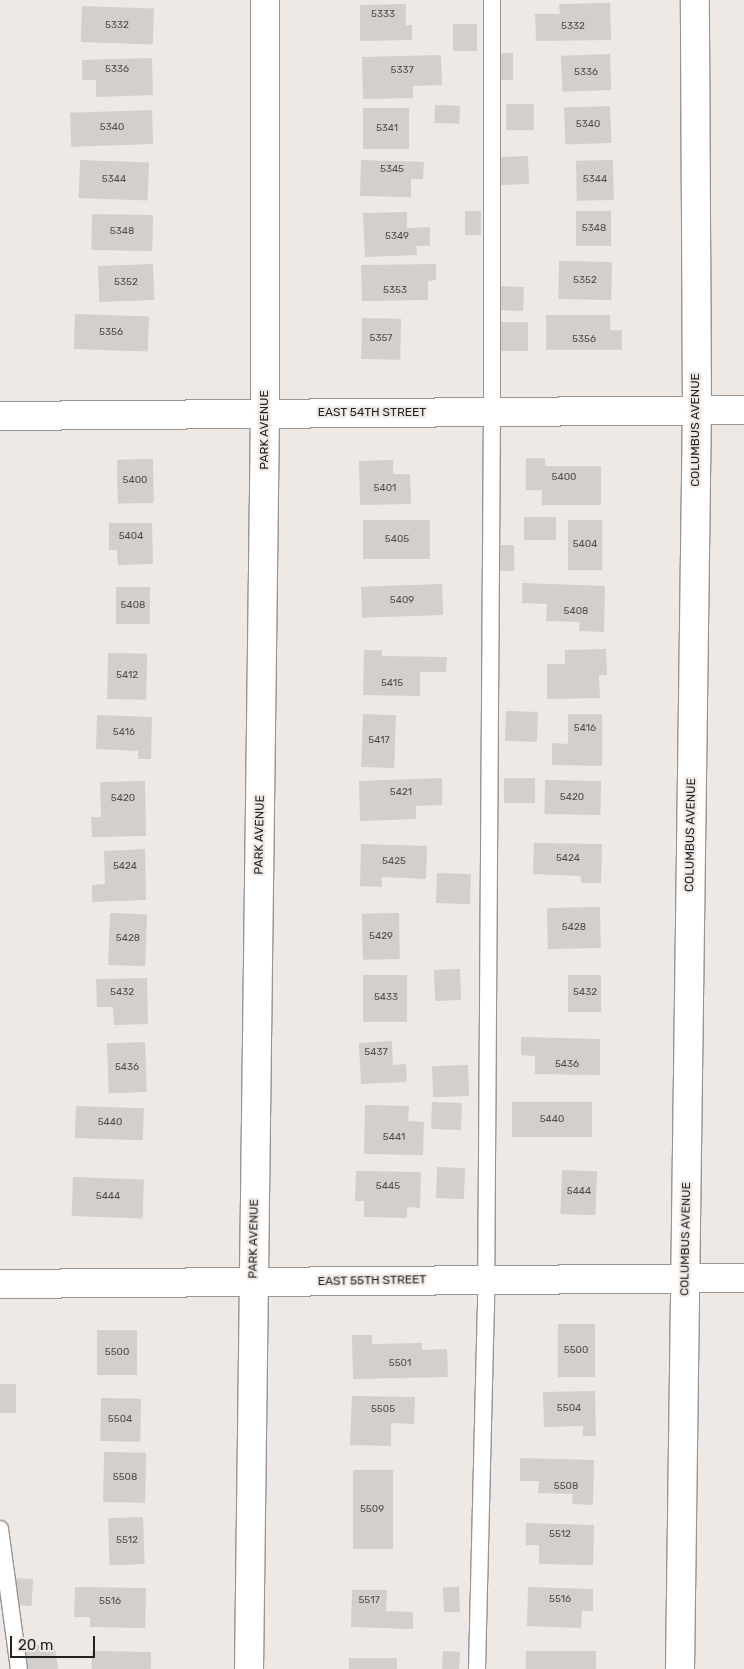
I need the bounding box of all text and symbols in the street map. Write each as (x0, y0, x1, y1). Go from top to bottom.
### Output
house number: 5333 (371, 9, 395, 21)
house number: 5332 (105, 20, 129, 32)
house number: 5332 (561, 21, 585, 33)
house number: 5336 (105, 64, 129, 76)
house number: 5337 (390, 65, 414, 77)
house number: 5336 (574, 67, 598, 79)
house number: 5340 (576, 119, 600, 131)
house number: 5340 (100, 122, 124, 134)
house number: 5341 (376, 123, 398, 135)
house number: 5345 (380, 164, 404, 176)
house number: 5344 (102, 174, 126, 186)
house number: 5344 (583, 174, 607, 186)
house number: 5348 (582, 223, 606, 235)
house number: 5348 (110, 226, 134, 238)
house number: 5349 (385, 231, 409, 243)
house number: 5352 (573, 275, 597, 287)
house number: 5352 (114, 277, 138, 289)
house number: 5353 (383, 285, 407, 297)
house number: 5356 (99, 327, 123, 339)
house number: 5357 (369, 333, 393, 345)
house number: 5356 (572, 334, 596, 346)
street label: COLUMBUS AVENUE (689, 373, 703, 487)
street label: PARK AVENUE (258, 390, 272, 470)
street label: EAST 54TH STREET (318, 406, 426, 420)
house number: 5400 (552, 472, 576, 484)
house number: 5400 (123, 475, 147, 487)
house number: 5401 (374, 483, 396, 495)
house number: 5404 (119, 531, 143, 543)
house number: 5405 (385, 534, 409, 546)
house number: 5404 (573, 539, 597, 551)
house number: 5409 (390, 595, 414, 607)
house number: 5408 (121, 600, 145, 612)
house number: 5408 (564, 606, 588, 618)
house number: 5412 (116, 670, 138, 682)
house number: 5415 (381, 678, 403, 690)
house number: 5416 (574, 723, 596, 735)
house number: 5416 (113, 727, 135, 739)
house number: 5417 (368, 735, 390, 747)
street label: COLUMBUS AVENUE (683, 778, 699, 892)
house number: 5421 (390, 787, 412, 799)
house number: 5420 (560, 792, 584, 804)
house number: 5420 (111, 793, 135, 805)
street label: PARK AVENUE (252, 795, 268, 875)
house number: 5424 (556, 853, 580, 865)
house number: 5425 (382, 856, 406, 868)
house number: 5424 (113, 861, 137, 873)
house number: 5428 (562, 922, 586, 934)
house number: 5429 (369, 931, 393, 943)
house number: 5428 (116, 933, 140, 945)
house number: 5432 (110, 987, 134, 999)
house number: 5432 (573, 987, 597, 999)
house number: 5433 (374, 992, 398, 1004)
house number: 5437 (364, 1047, 388, 1059)
house number: 5436 (555, 1059, 579, 1071)
house number: 5436 (115, 1062, 139, 1074)
house number: 5440 (540, 1114, 564, 1126)
house number: 5440 (98, 1117, 122, 1129)
house number: 5441 (383, 1132, 405, 1144)
house number: 5445 (376, 1181, 400, 1193)
street label: COLUMBUS AVENUE (678, 1182, 694, 1296)
house number: 5444 (567, 1186, 591, 1198)
house number: 5444 (96, 1191, 120, 1203)
street label: PARK AVENUE (246, 1199, 262, 1279)
street label: EAST 55TH STREET (317, 1273, 427, 1289)
house number: 5500 (564, 1345, 588, 1357)
house number: 5500 (105, 1347, 129, 1359)
house number: 5501 (389, 1358, 411, 1370)
house number: 5504 (557, 1403, 581, 1415)
house number: 5505 (371, 1404, 395, 1416)
house number: 5504 (108, 1414, 132, 1426)
house number: 5508 (113, 1472, 137, 1484)
house number: 5508 (554, 1481, 578, 1493)
house number: 5509 (360, 1504, 384, 1516)
house number: 5512 (549, 1529, 571, 1541)
house number: 5512 (116, 1535, 138, 1547)
house number: 5516 (549, 1594, 571, 1606)
house number: 5517 (358, 1595, 380, 1607)
house number: 5516 (99, 1596, 121, 1608)
scale bar (12, 1626, 98, 1658)
text: 20 m (18, 1636, 53, 1654)

